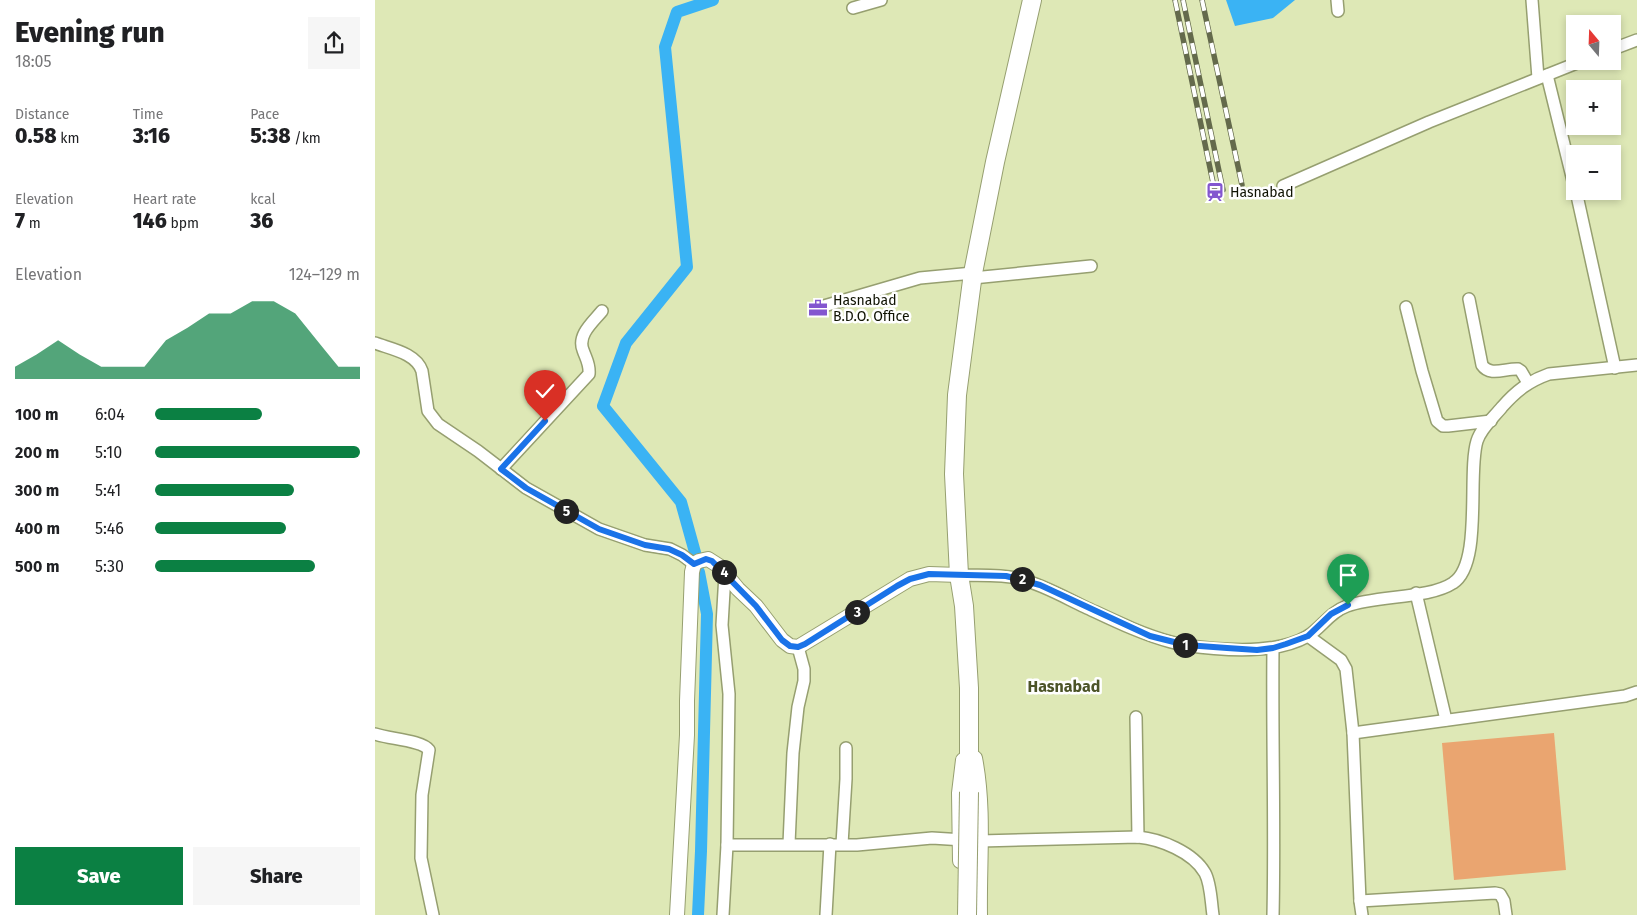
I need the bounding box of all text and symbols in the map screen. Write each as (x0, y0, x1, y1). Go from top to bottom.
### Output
north arrow (1566, 15, 1621, 70)
map controls (1566, 15, 1621, 200)
text: Evening run (15, 16, 165, 49)
button: share (308, 17, 360, 69)
text: 18:05 (15, 52, 52, 71)
button: + (1566, 80, 1621, 135)
text: Distance (15, 106, 69, 123)
text: Time (133, 106, 163, 123)
text: Pace (250, 106, 279, 123)
text: 0.58 (15, 123, 57, 149)
text: 3:16 (133, 123, 170, 149)
text: 5:38 (250, 123, 291, 149)
text: km (57, 130, 79, 147)
text: /km (291, 130, 321, 147)
button: − (1566, 145, 1621, 200)
station icon: Hasnabad (1204, 181, 1226, 203)
place label: Hasnabad (1230, 184, 1294, 201)
text: Elevation (15, 191, 74, 208)
text: Heart rate (133, 191, 196, 208)
text: kcal (250, 191, 276, 208)
text: 7 (15, 208, 25, 234)
text: 146 (133, 208, 167, 234)
text: 36 (250, 208, 273, 234)
text: m (25, 215, 41, 232)
text: bpm (167, 215, 199, 232)
text: Elevation (15, 265, 82, 284)
text: 124–129 m (289, 265, 360, 284)
place label: Hasnabad B.D.O. Office (833, 292, 910, 325)
office icon: Hasnabad B.D.O. Office (807, 297, 829, 319)
pin (524, 370, 566, 421)
icon: check (531, 377, 559, 405)
text: 100 m (15, 405, 58, 424)
text: 6:04 (95, 405, 125, 424)
text: 200 m (15, 443, 59, 462)
text: 5:10 (95, 443, 122, 462)
text: 300 m (15, 481, 59, 500)
text: 5:41 (95, 481, 121, 500)
pin: 5 (553, 498, 579, 524)
text: 5 (563, 503, 570, 520)
text: 400 m (15, 519, 60, 538)
text: 5:46 (95, 519, 124, 538)
pin (1327, 554, 1369, 605)
text: 500 m (15, 557, 60, 576)
text: 5:30 (95, 557, 124, 576)
pin: 4 (711, 560, 737, 584)
icon: arrive (1334, 561, 1362, 589)
text: 4 (721, 564, 728, 581)
pin: 2 (1009, 566, 1035, 592)
text: 2 (1019, 571, 1026, 588)
pin: 3 (845, 600, 869, 624)
text: 3 (854, 604, 861, 621)
pin: 1 (1173, 632, 1197, 658)
text: 1 (1182, 637, 1189, 654)
district label: Hasnabad (1028, 677, 1100, 696)
button: Save (15, 847, 183, 905)
button: Share (193, 847, 360, 905)

